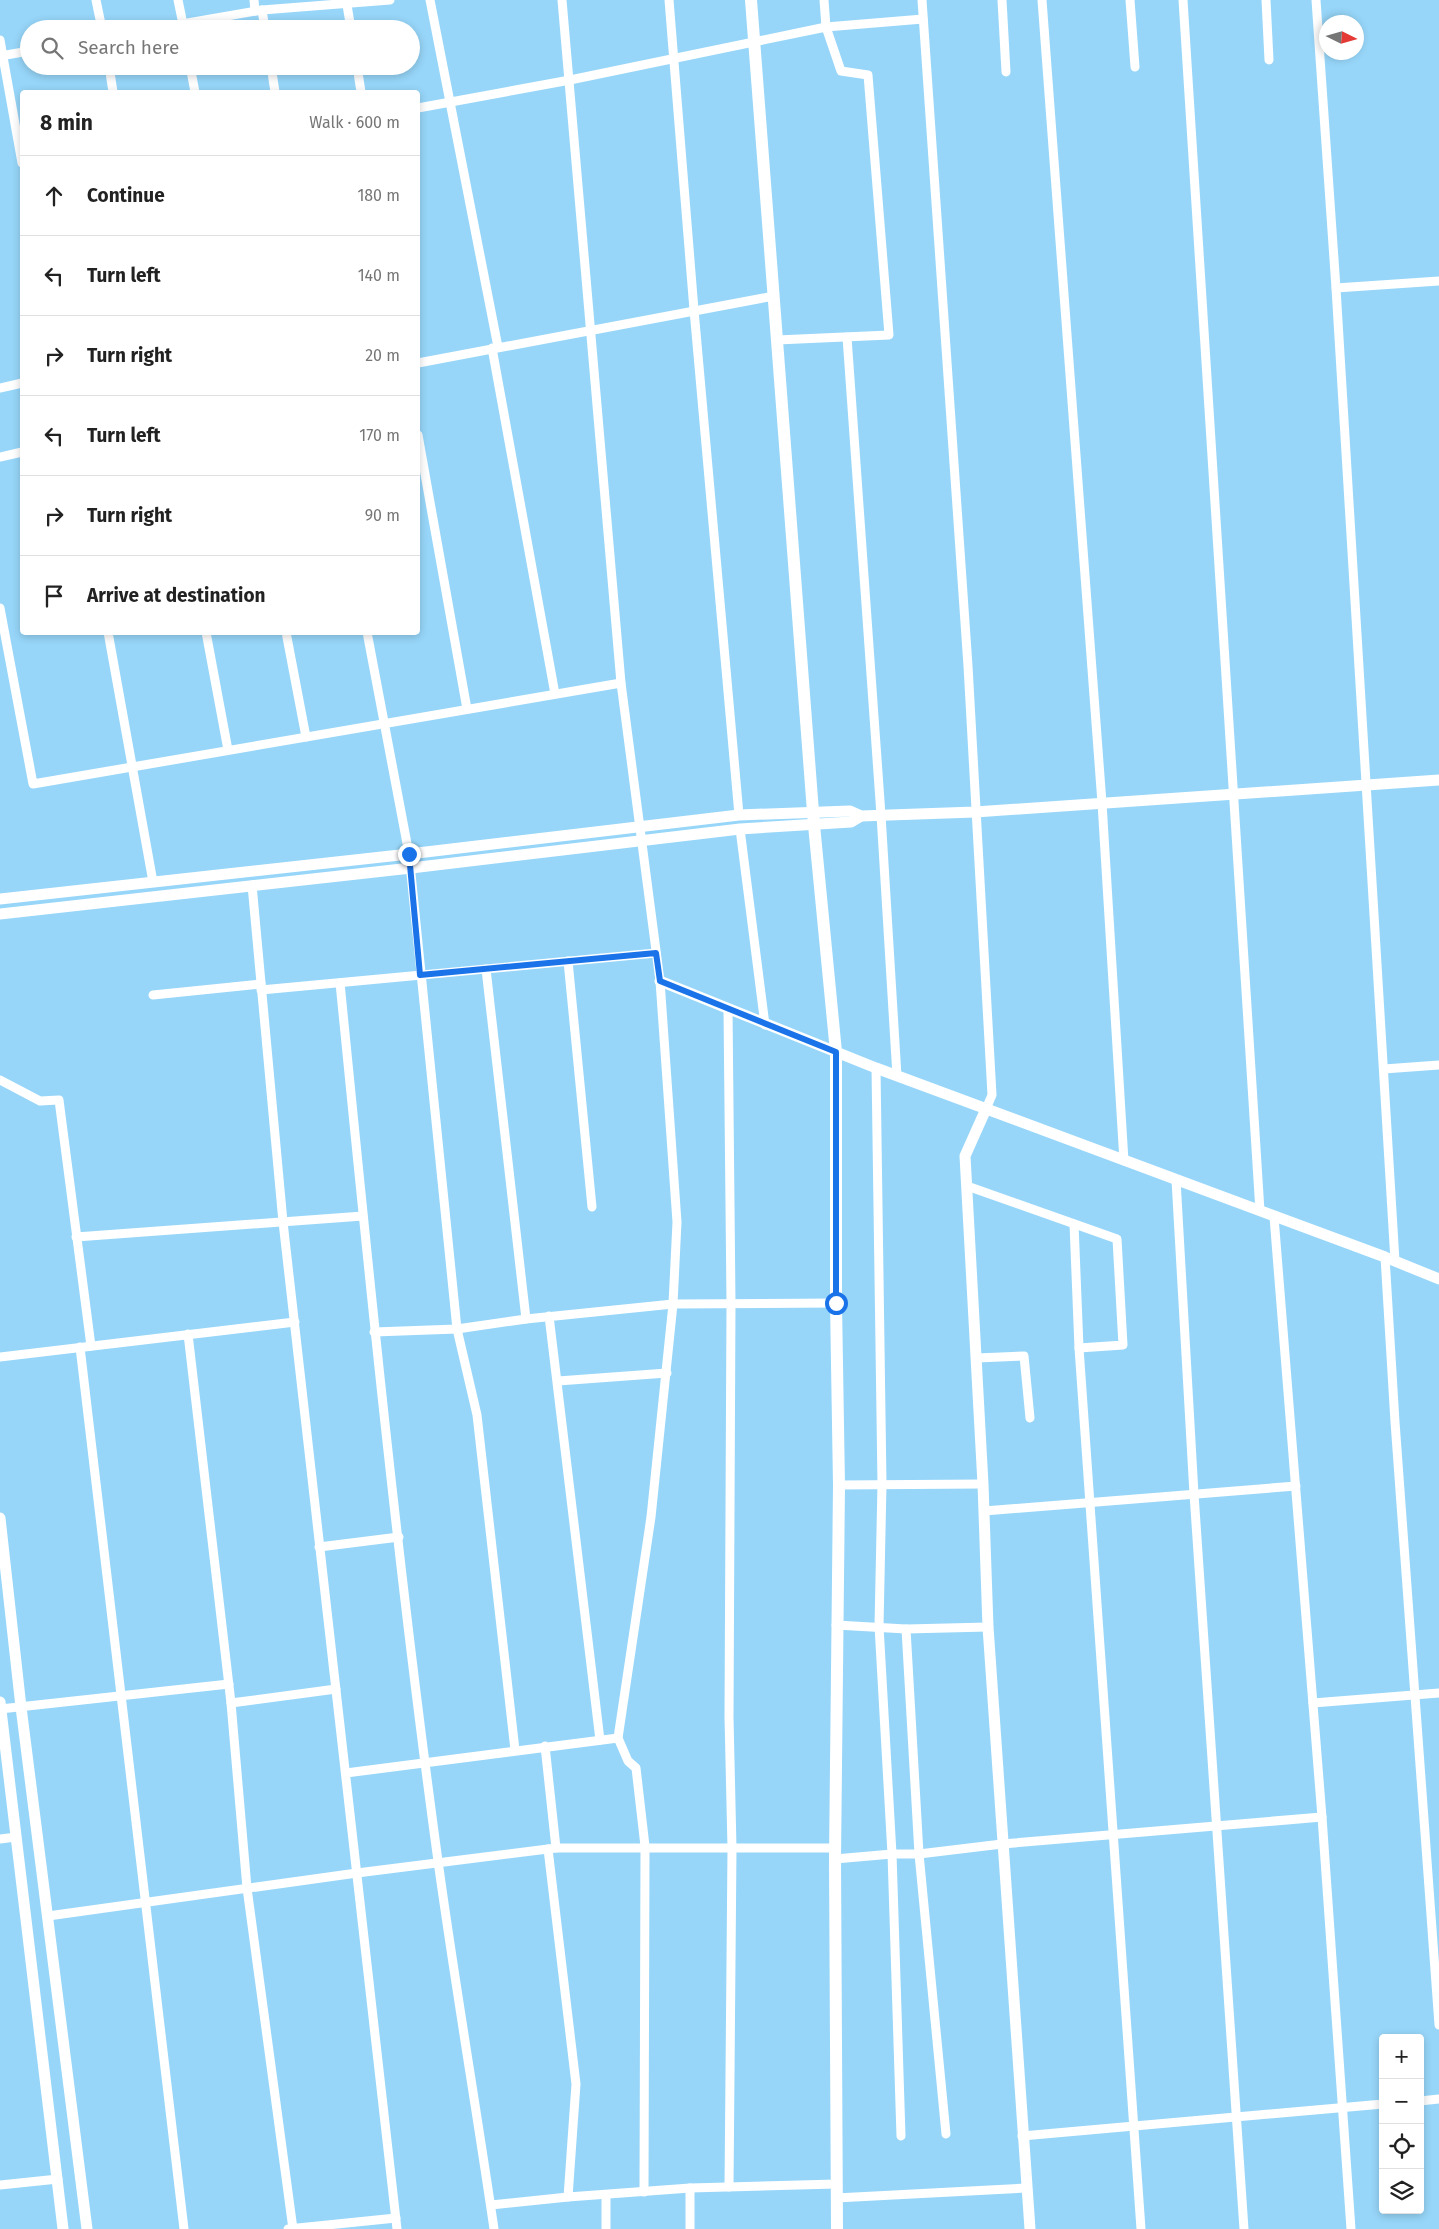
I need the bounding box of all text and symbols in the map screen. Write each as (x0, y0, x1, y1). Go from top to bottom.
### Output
north arrow (1319, 15, 1364, 60)
search box (20, 20, 420, 75)
icon: search (38, 34, 66, 62)
text: Search here (78, 36, 179, 59)
text: 8 min (40, 110, 93, 136)
text: Walk · 600 m (309, 113, 400, 132)
icon: ahead (40, 182, 68, 210)
text: Continue (87, 184, 165, 207)
text: 180 m (357, 186, 400, 205)
icon: left (40, 262, 68, 290)
text: Turn left (87, 264, 161, 287)
text: 140 m (358, 266, 400, 285)
icon: right (40, 342, 68, 370)
text: Turn right (87, 344, 172, 367)
text: 20 m (365, 346, 400, 365)
icon: left (40, 422, 68, 450)
text: Turn left (87, 424, 161, 447)
text: 170 m (359, 426, 400, 445)
icon: right (40, 502, 68, 530)
text: Turn right (87, 504, 172, 527)
text: 90 m (365, 506, 400, 525)
icon: arrive (40, 582, 68, 610)
text: Arrive at destination (87, 584, 266, 607)
route end (398, 843, 421, 866)
route start (825, 1292, 848, 1315)
map controls (1379, 2034, 1424, 2214)
button: + (1379, 2034, 1424, 2079)
button: − (1379, 2079, 1424, 2124)
button: locate (1379, 2124, 1424, 2169)
button: layers (1379, 2169, 1424, 2214)

